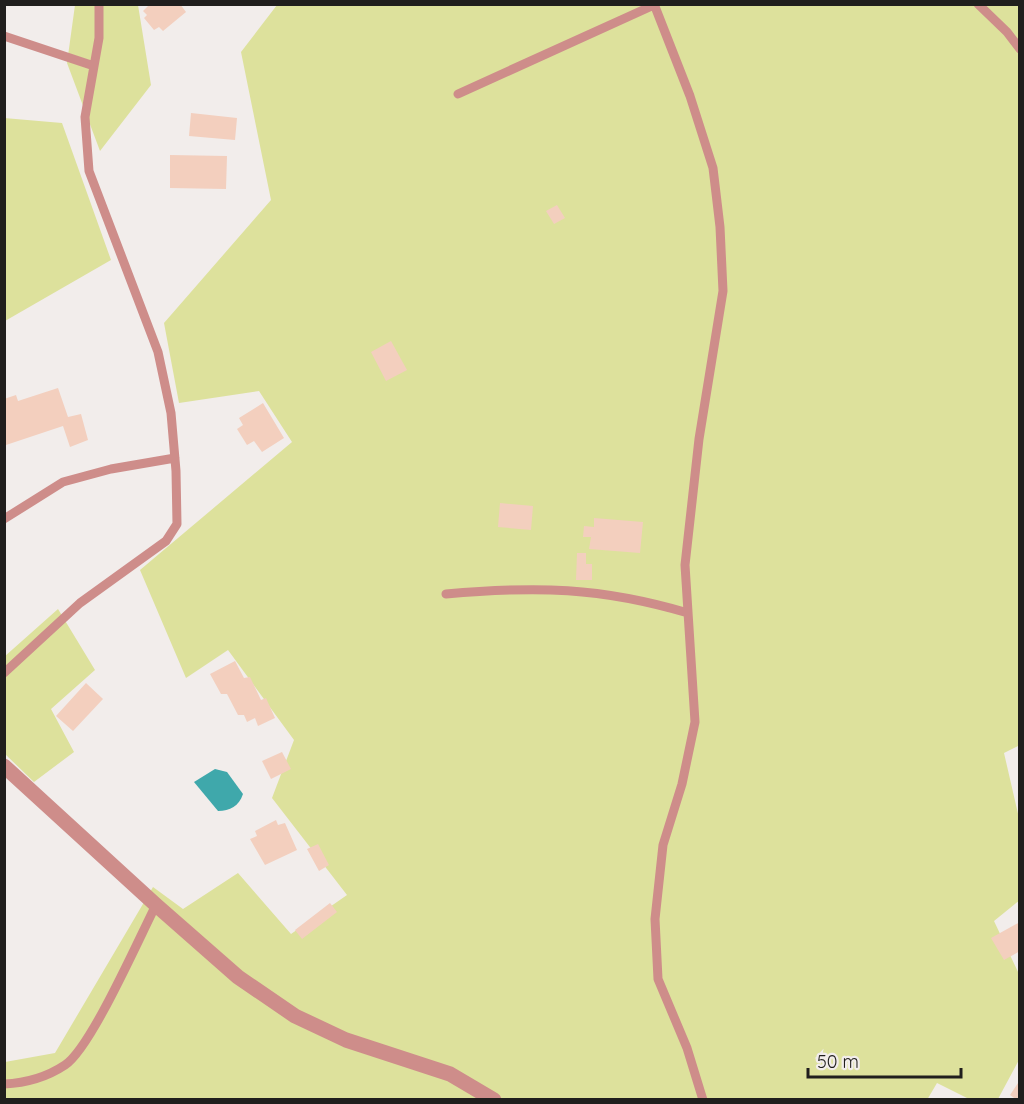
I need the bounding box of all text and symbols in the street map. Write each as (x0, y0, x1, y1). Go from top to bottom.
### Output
scale bar (808, 1041, 961, 1079)
text: 50 m (817, 1050, 859, 1073)

